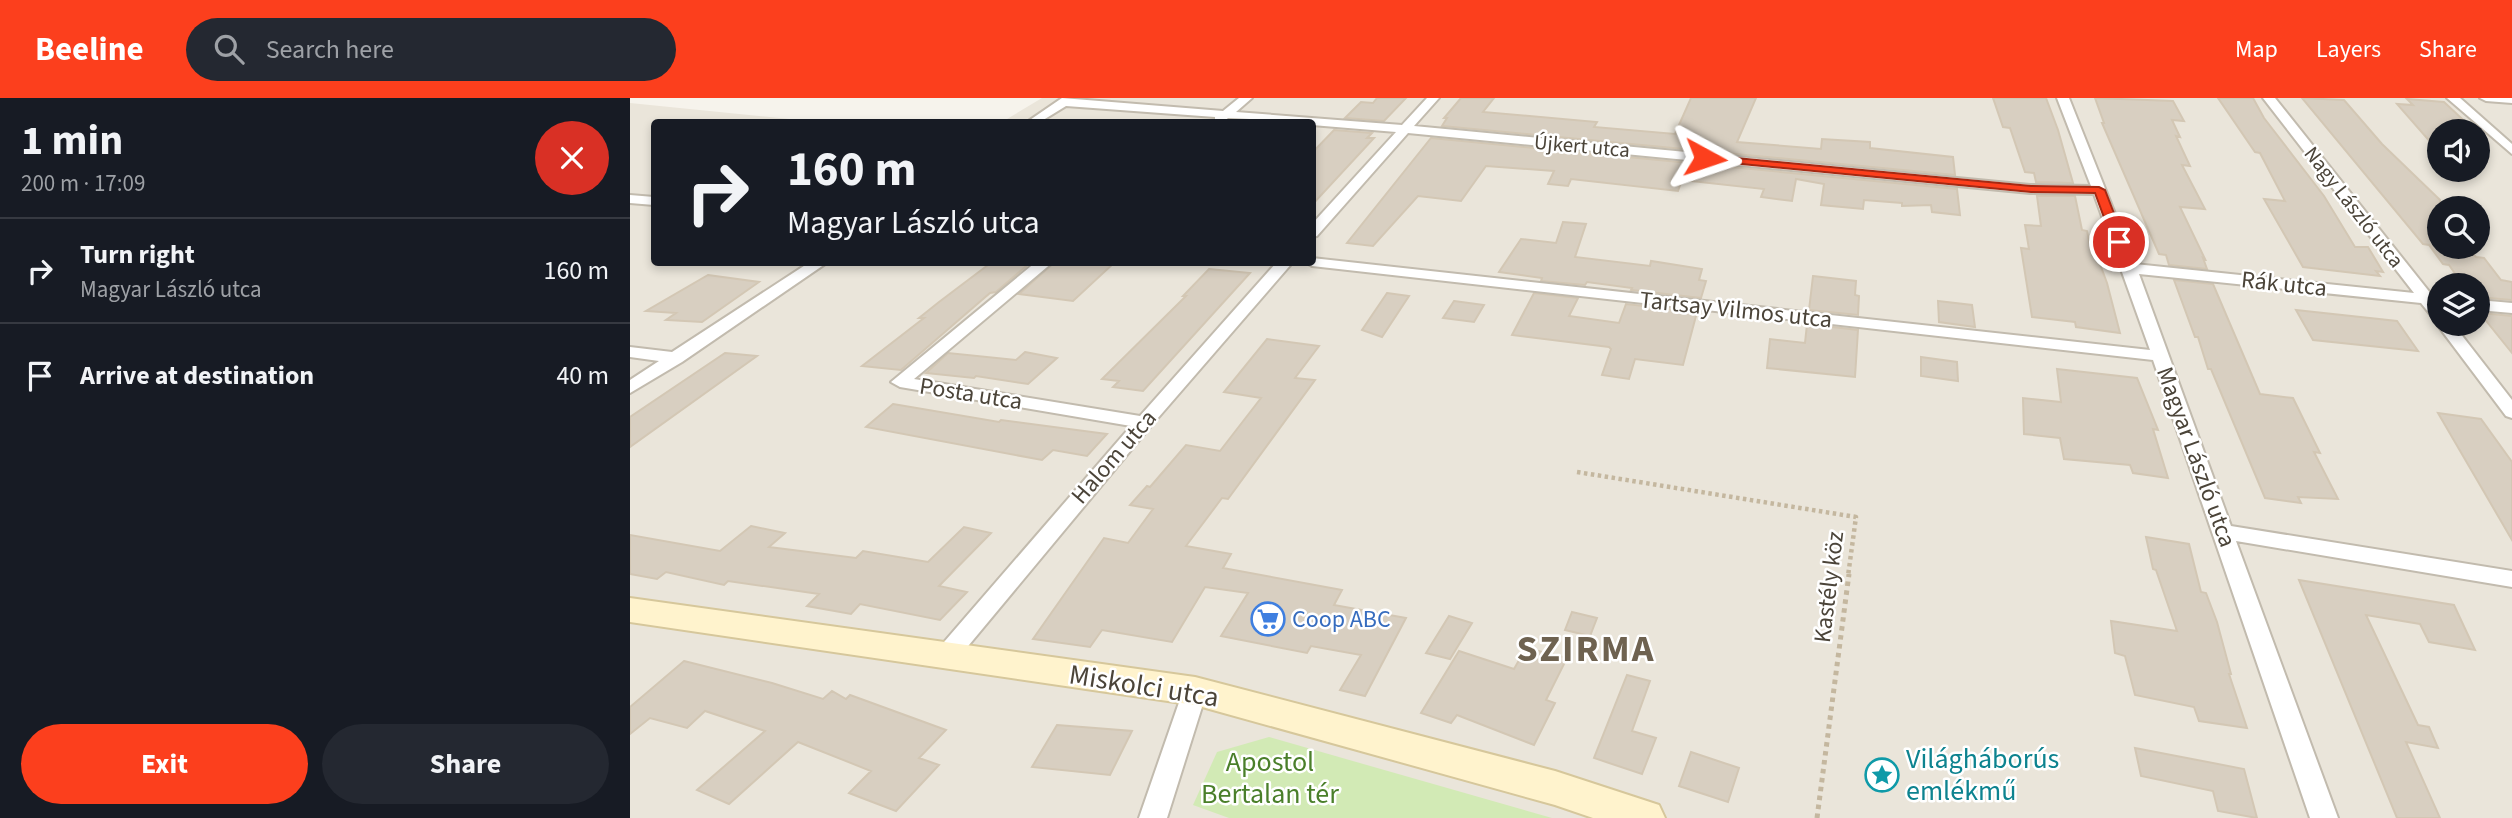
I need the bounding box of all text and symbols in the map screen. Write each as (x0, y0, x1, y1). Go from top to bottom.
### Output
search box (186, 18, 676, 81)
text: Beeline (35, 26, 144, 73)
icon: search (210, 30, 248, 68)
text: Search here (266, 31, 394, 68)
text: Map (2235, 32, 2278, 67)
text: Layers (2316, 32, 2381, 67)
text: Share (2419, 32, 2477, 67)
text: 1 min (21, 111, 123, 171)
map controls (2427, 119, 2490, 336)
button: sound (2427, 119, 2490, 182)
button: close (535, 121, 609, 195)
position arrow (1668, 121, 1742, 195)
street label: Újkert utca (1533, 127, 1631, 165)
text: 160 m (787, 135, 916, 205)
street label: Nagy László utca (2297, 140, 2411, 274)
icon: right (672, 147, 763, 238)
text: 200 m · 17:09 (21, 167, 145, 200)
button: search (2427, 196, 2490, 259)
text: Magyar László utca (787, 200, 1040, 246)
pin (2089, 212, 2149, 272)
icon: arrive (2100, 223, 2138, 261)
text: Turn right (80, 236, 195, 273)
icon: right (21, 252, 59, 290)
text: 160 m (543, 252, 609, 289)
street label: Rák utca (2239, 262, 2329, 306)
text: Magyar László utca (80, 273, 262, 306)
button: layers (2427, 273, 2490, 336)
street label: Tartsay Vilmos utca (1638, 282, 1834, 338)
icon: arrive (21, 357, 59, 395)
text: Arrive at destination (80, 357, 314, 394)
text: 40 m (556, 357, 609, 394)
street label: Magyar László utca (2147, 362, 2245, 552)
street label: Posta utca (917, 369, 1025, 419)
street label: Halom utca (1063, 402, 1165, 512)
street label: Kastély köz (1805, 529, 1853, 645)
supermarket icon: Coop ABC (1249, 600, 1287, 638)
place label: Coop ABC (1292, 602, 1391, 637)
district label: SZIRMA (1516, 622, 1656, 676)
street label: Miskolci utca (1066, 654, 1222, 718)
button: Exit (21, 724, 308, 804)
button: Share (322, 724, 609, 804)
place label: Világháborús emlékmű (1906, 739, 2059, 811)
park label: Apostol Bertalan tér (1201, 742, 1339, 814)
place icon: Világháborús emlékmű (1863, 756, 1901, 794)

